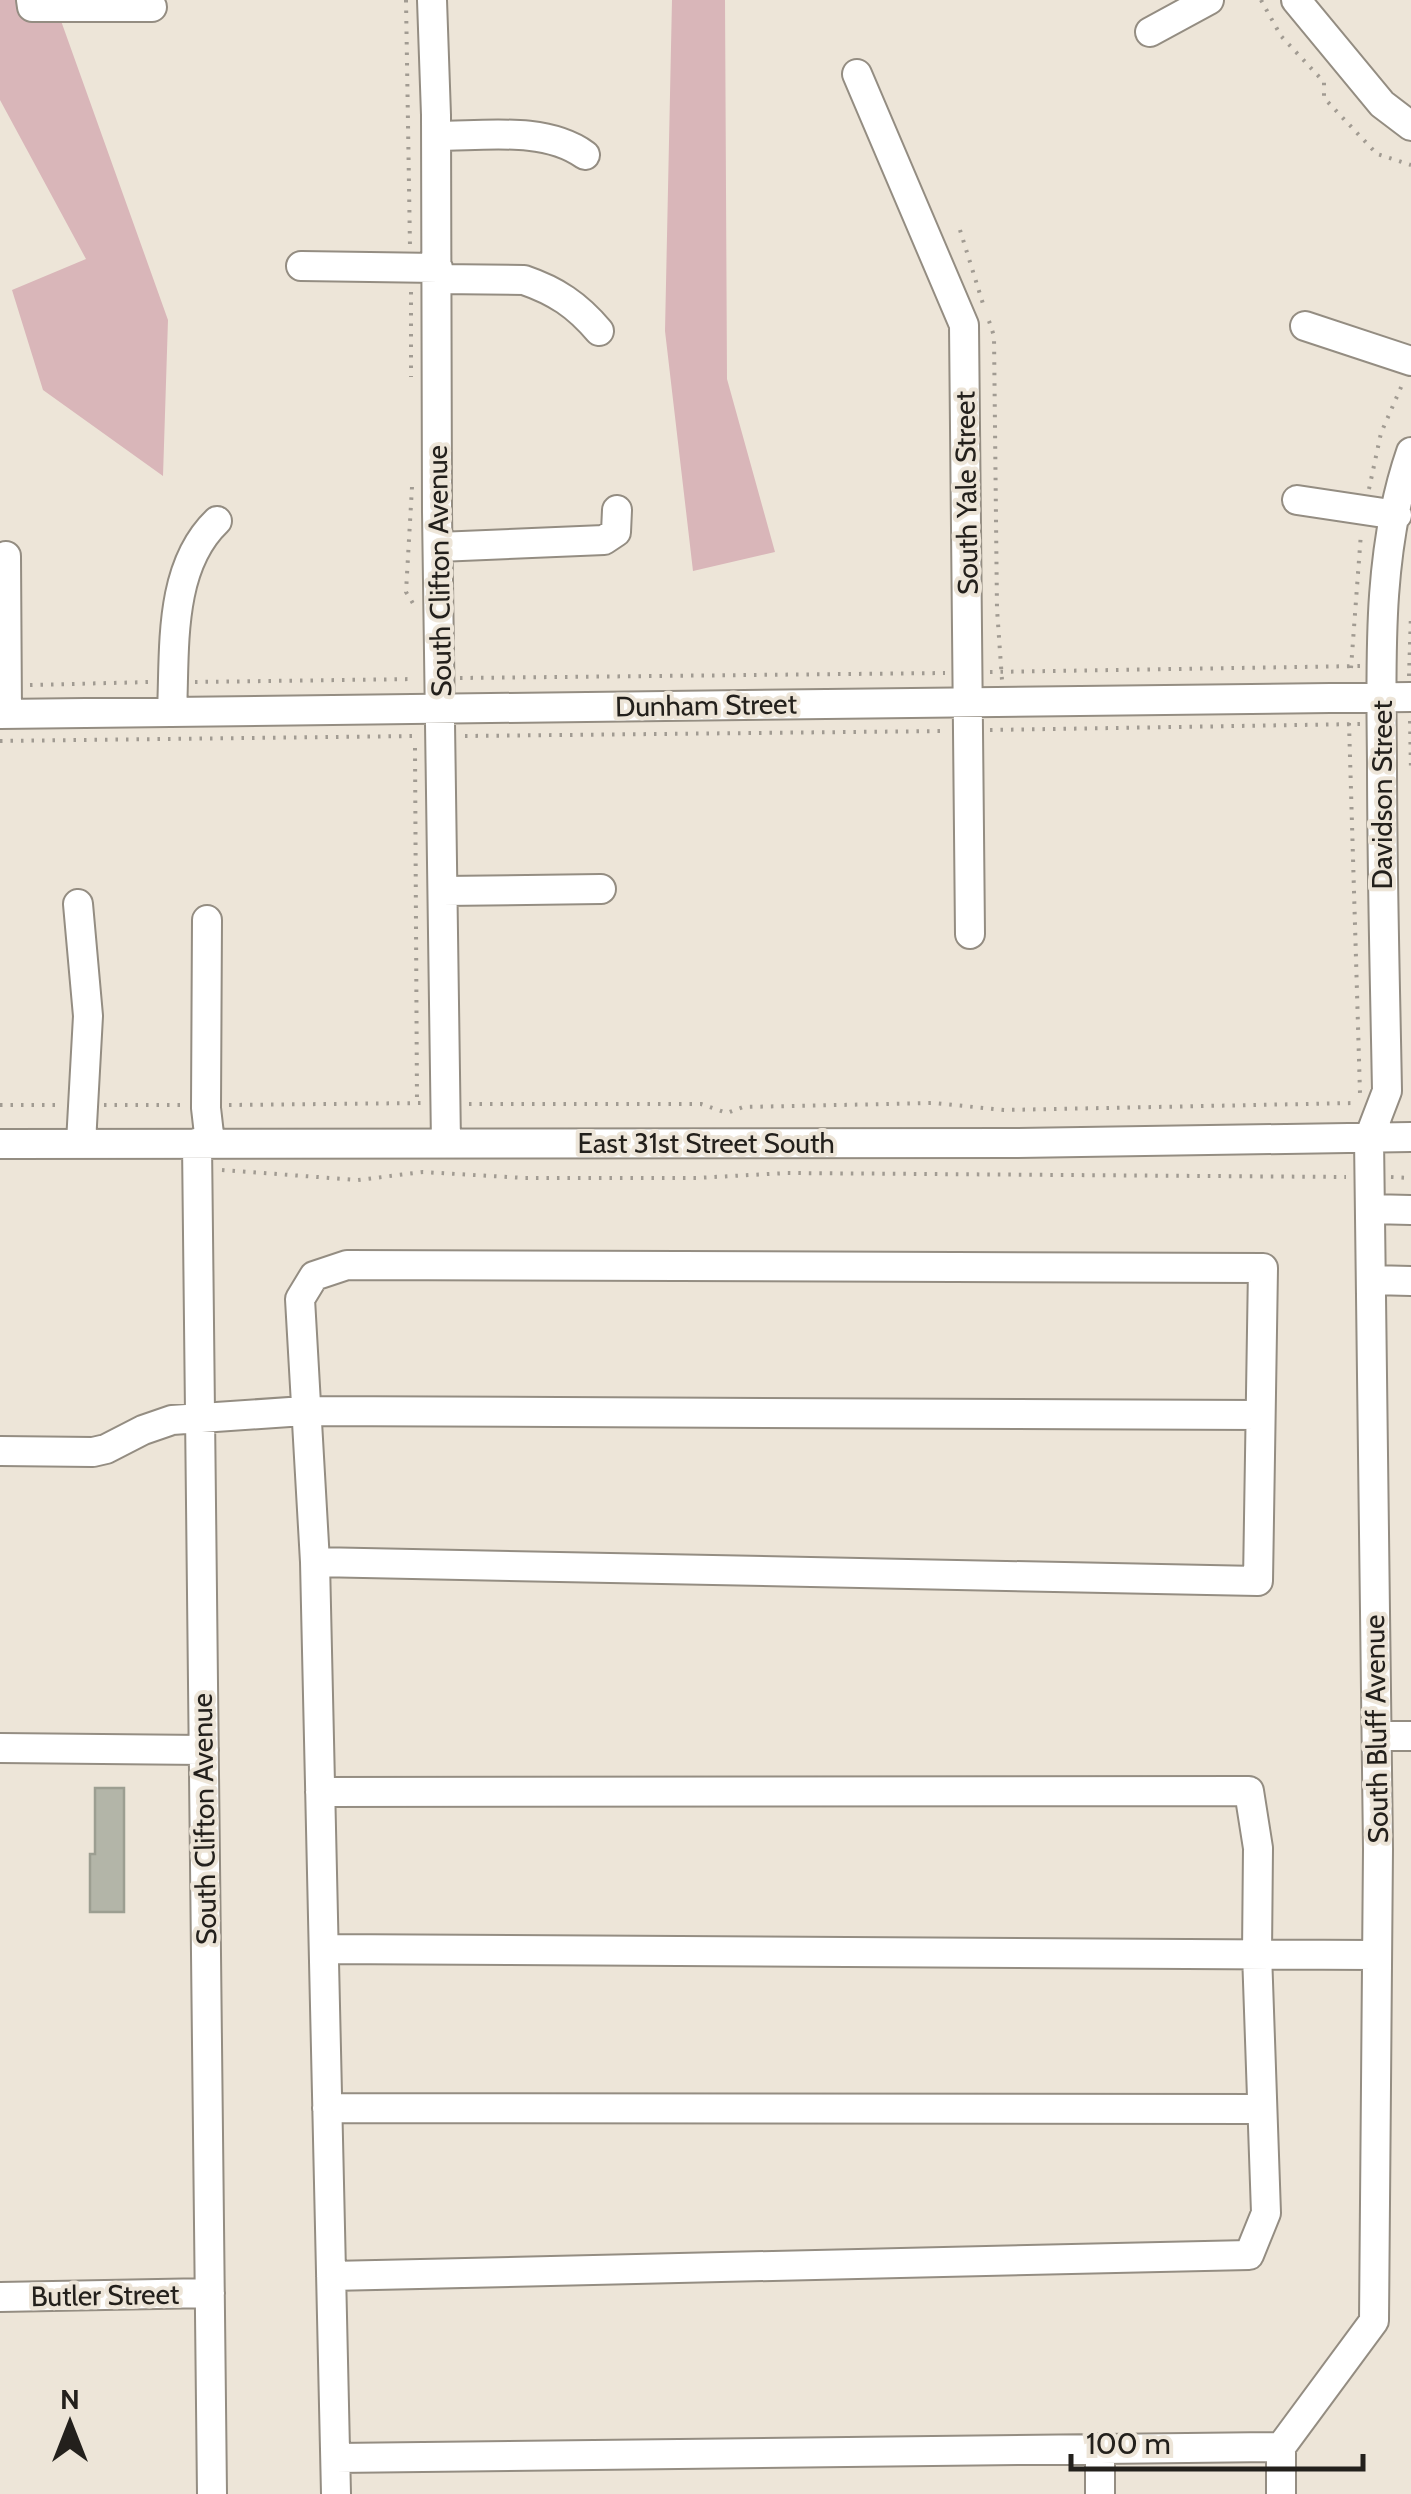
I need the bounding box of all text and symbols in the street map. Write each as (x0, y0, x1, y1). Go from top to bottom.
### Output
street label: South Yale Street (947, 391, 985, 595)
street label: South Clifton Avenue (420, 445, 458, 697)
street label: Dunham Street (615, 686, 797, 724)
street label: Davidson Street (1365, 700, 1399, 890)
street label: East 31st Street South (577, 1126, 835, 1160)
street label: South Bluff Avenue (1357, 1614, 1395, 1844)
street label: South Clifton Avenue (185, 1693, 223, 1945)
street label: Butler Street (30, 2277, 180, 2313)
north arrow (20, 2374, 120, 2474)
text: N (60, 2382, 80, 2416)
scale bar (1071, 2409, 1364, 2471)
text: 100 m (1086, 2425, 1171, 2462)

